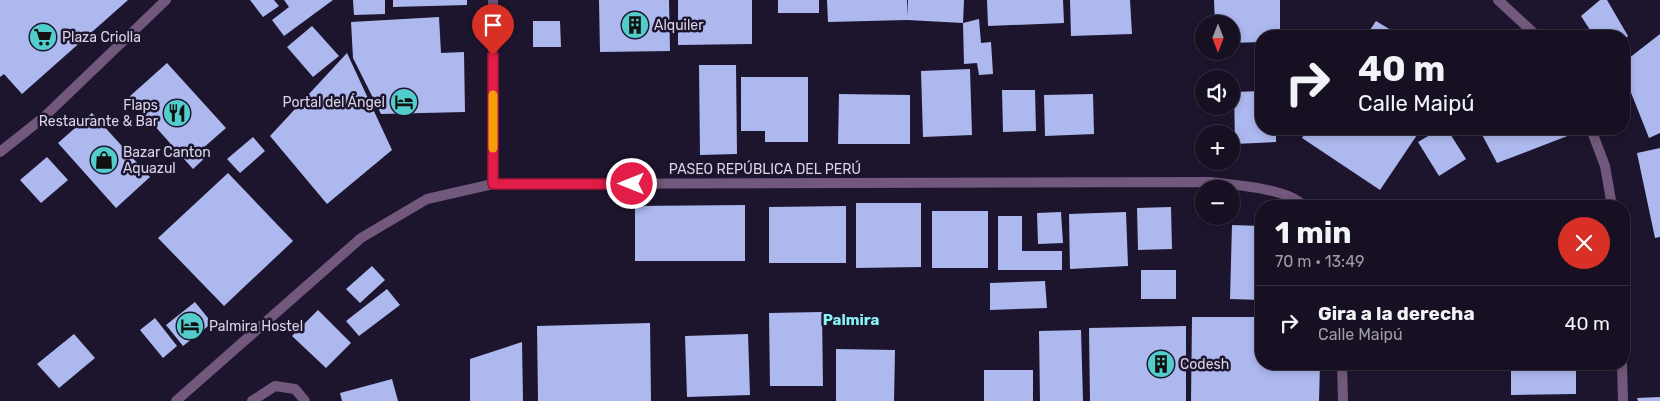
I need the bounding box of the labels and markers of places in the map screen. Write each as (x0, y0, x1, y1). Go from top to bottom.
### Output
pin (472, 4, 514, 55)
building icon: Alquiler (620, 10, 650, 40)
place label: Alquiler (654, 17, 704, 34)
supermarket icon: Plaza Criolla (28, 22, 58, 52)
place label: Plaza Criolla (62, 29, 141, 46)
hotel icon: Portal del Ángel (389, 87, 419, 117)
place label: Portal del Ángel (283, 93, 385, 111)
place label: Flaps Restaurante & Bar (39, 97, 159, 130)
restaurant icon: Flaps Restaurante & Bar (162, 98, 192, 128)
place label: Bazar Canton Aquazul (123, 144, 211, 177)
shop icon: Bazar Canton Aquazul (89, 145, 119, 175)
hotel icon: Palmira Hostel (175, 311, 205, 341)
place label: Palmira Hostel (209, 318, 303, 335)
building icon: Codesh (1146, 349, 1176, 379)
place label: Codesh (1180, 356, 1229, 373)

